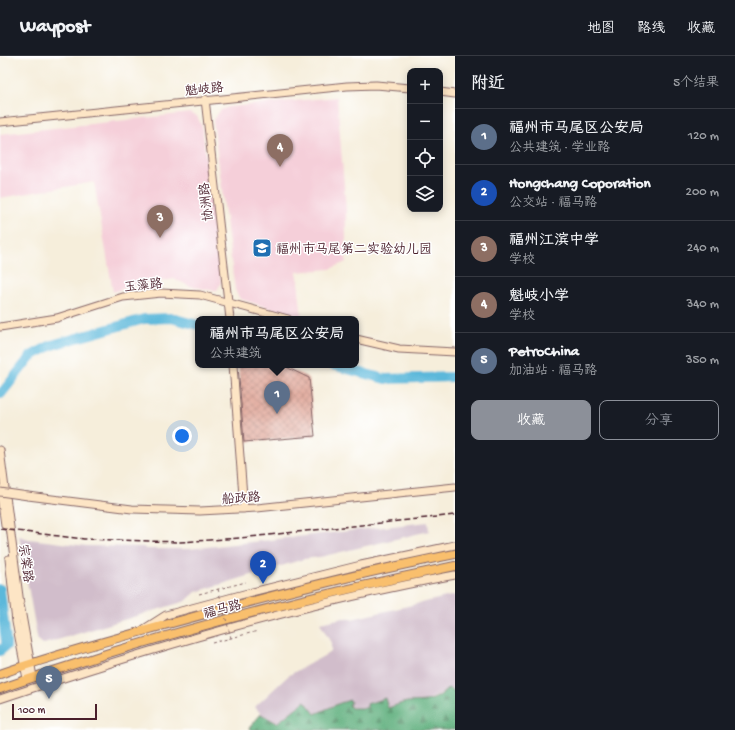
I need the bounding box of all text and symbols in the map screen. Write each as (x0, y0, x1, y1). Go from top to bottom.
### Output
text: Waypost (20, 16, 90, 39)
text: 地图 (587, 21, 615, 38)
text: 路线 (637, 21, 665, 38)
text: 收藏 (687, 21, 715, 38)
map controls (407, 68, 443, 212)
button: + (407, 68, 443, 104)
text: 附近 (471, 75, 505, 95)
text: 5个结果 (673, 76, 719, 91)
street label: 魁岐路 (184, 80, 224, 100)
button: − (407, 104, 443, 140)
text: 福州市马尾区公安局 (509, 120, 644, 138)
text: 1 (481, 129, 487, 144)
text: 120 m (688, 129, 719, 144)
pin: 4 (267, 134, 293, 167)
button: locate (407, 140, 443, 176)
text: 公共建筑 · 学业路 (509, 141, 610, 156)
text: Hongchang Coporation (509, 175, 651, 193)
button: layers (407, 176, 443, 212)
street label: 协洲路 (196, 181, 217, 222)
text: 2 (481, 185, 487, 200)
text: 200 m (686, 185, 719, 200)
text: 公交站 · 福马路 (509, 196, 597, 211)
pin: 3 (147, 205, 173, 238)
text: 福州江滨中学 (509, 232, 599, 250)
school or university icon: 福州市马尾第二实验幼儿园 (251, 237, 273, 259)
text: 3 (481, 241, 487, 256)
text: 240 m (687, 241, 719, 256)
place label: 福州市马尾第二实验幼儿园 (276, 242, 432, 258)
text: 学校 (509, 253, 535, 268)
street label: 玉藻路 (123, 276, 163, 296)
text: 魁岐小学 (509, 288, 569, 306)
text: 4 (481, 297, 487, 312)
text: 340 m (686, 297, 719, 312)
text: 学校 (509, 309, 535, 324)
popup (195, 316, 359, 368)
text: 福州市马尾区公安局 (209, 326, 345, 344)
text: PetroChina (509, 343, 579, 361)
text: 公共建筑 (209, 347, 262, 362)
text: 5 (481, 353, 487, 368)
text: 350 m (686, 353, 719, 368)
text: 加油站 · 福马路 (509, 364, 597, 379)
pin: 1 (264, 381, 290, 414)
button: 收藏 (471, 400, 591, 440)
button: 分享 (599, 400, 719, 440)
your location (172, 426, 192, 446)
street label: 船政路 (221, 490, 261, 508)
street label: 宗棠路 (14, 543, 36, 584)
pin: 2 (250, 551, 276, 584)
street label: 福马路 (202, 597, 243, 623)
pin: 5 (36, 666, 62, 699)
scale bar (12, 702, 97, 721)
text: 100 m (18, 705, 45, 717)

